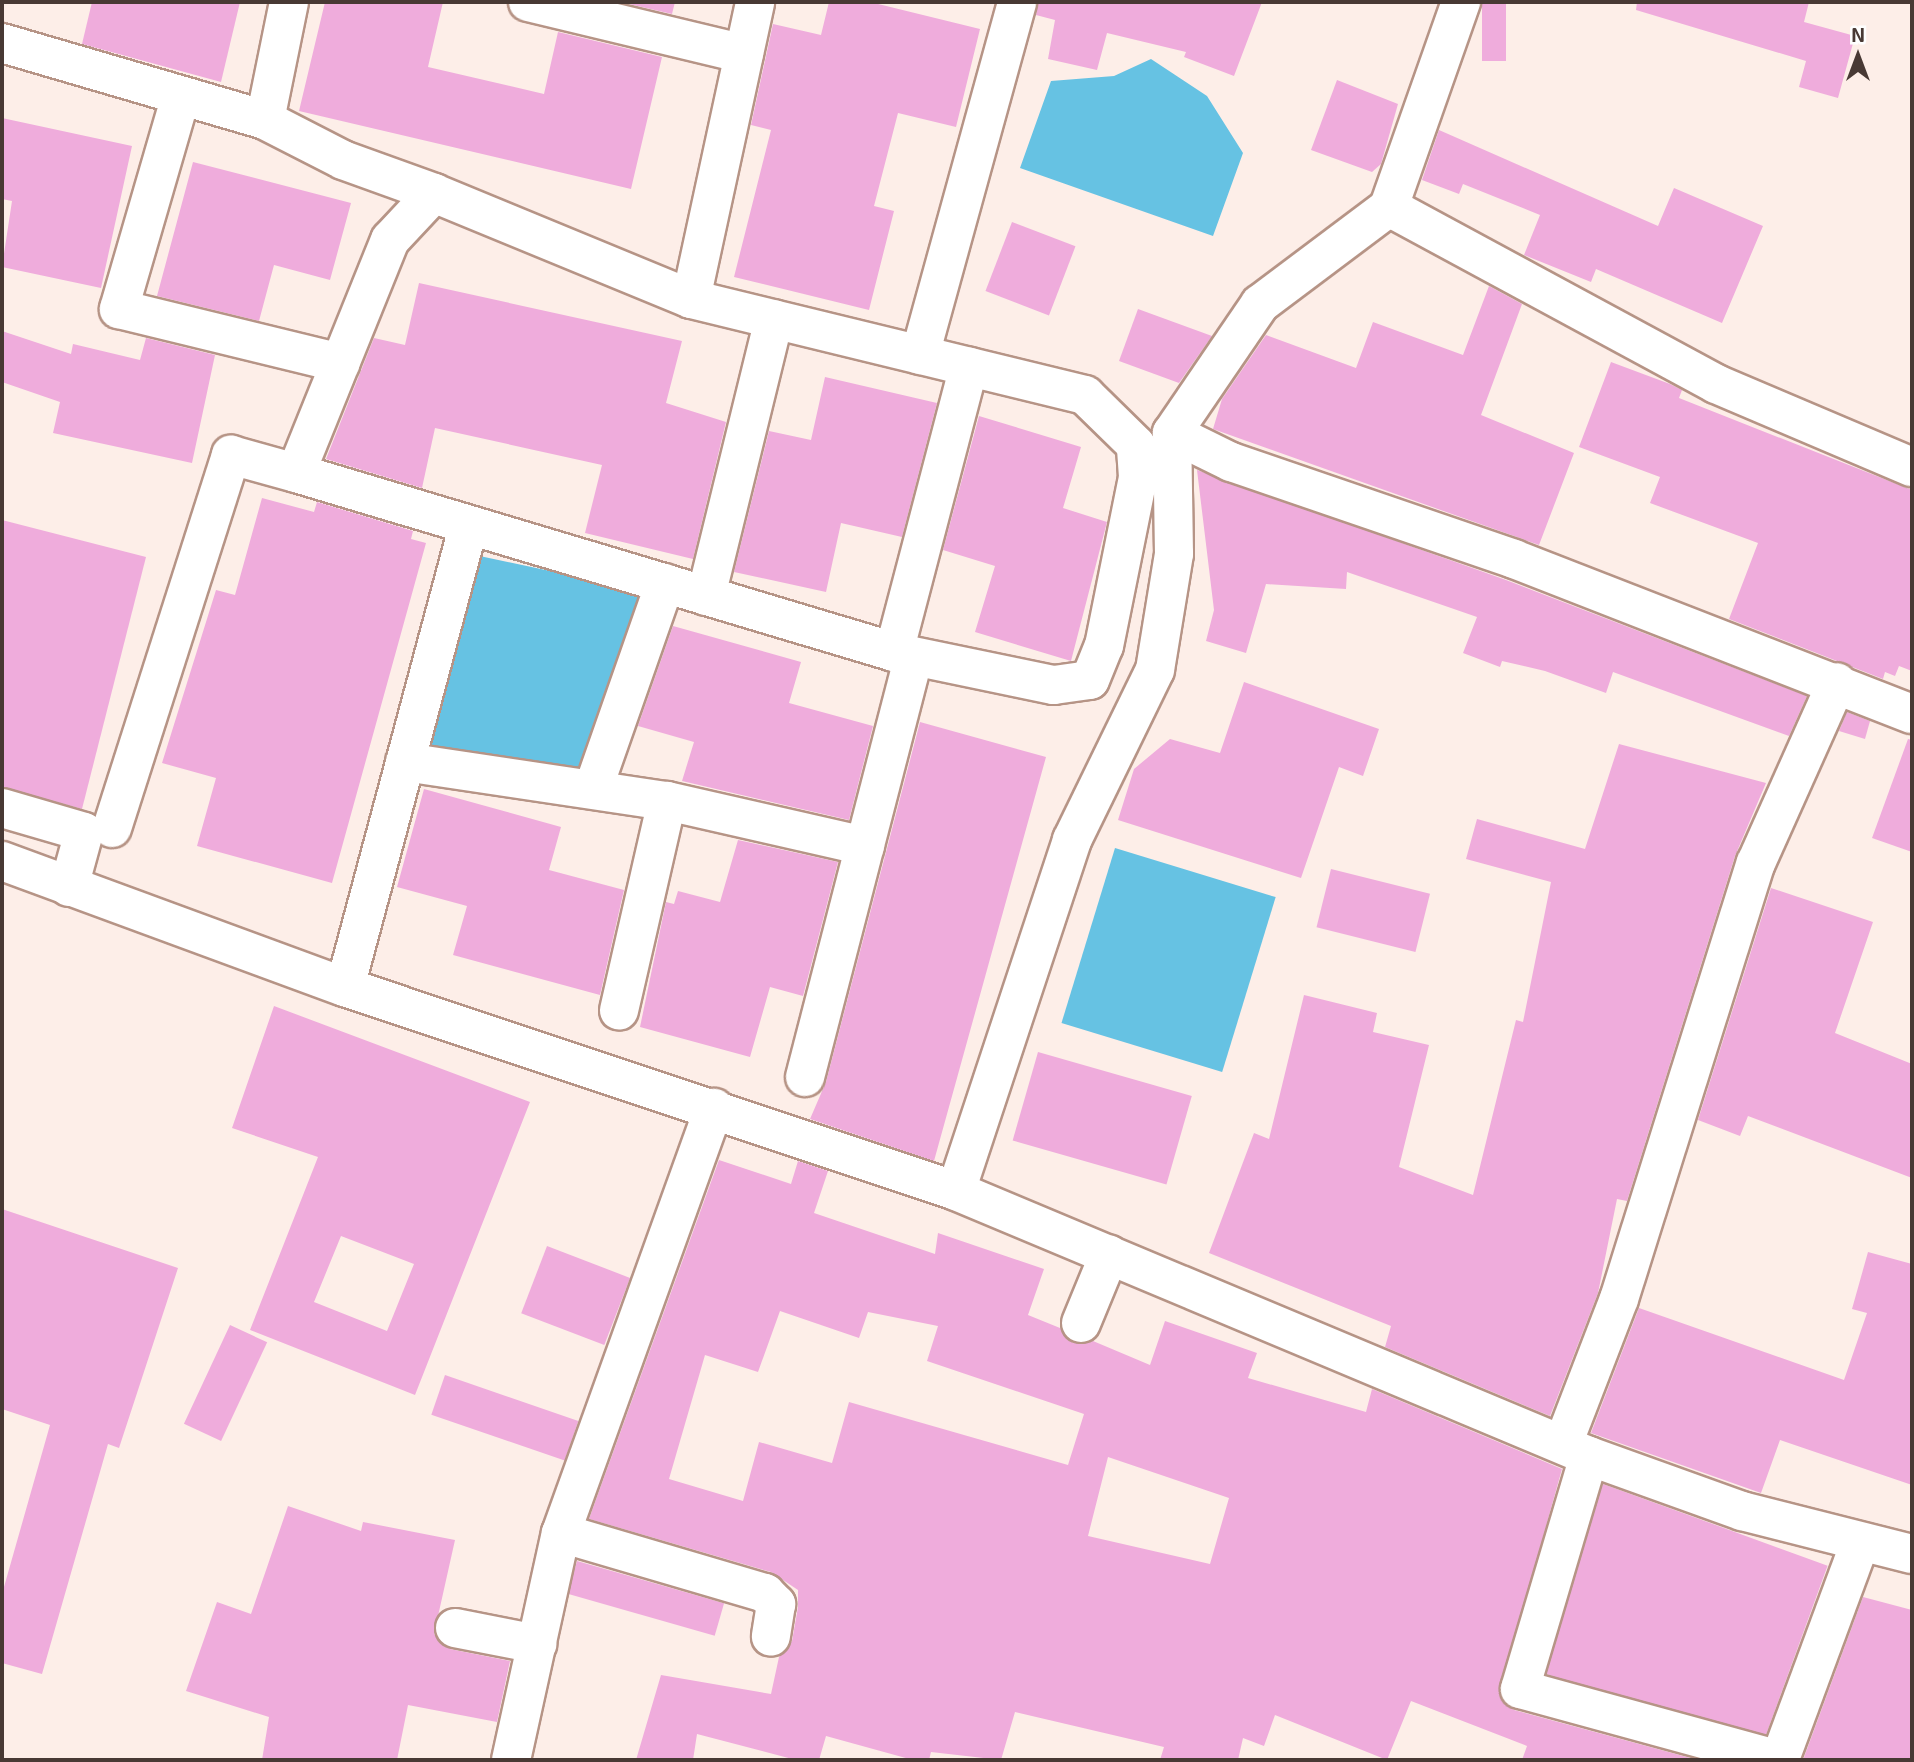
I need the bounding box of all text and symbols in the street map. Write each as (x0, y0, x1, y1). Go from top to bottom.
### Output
north arrow (1823, 21, 1893, 91)
text: N (1851, 23, 1865, 46)

